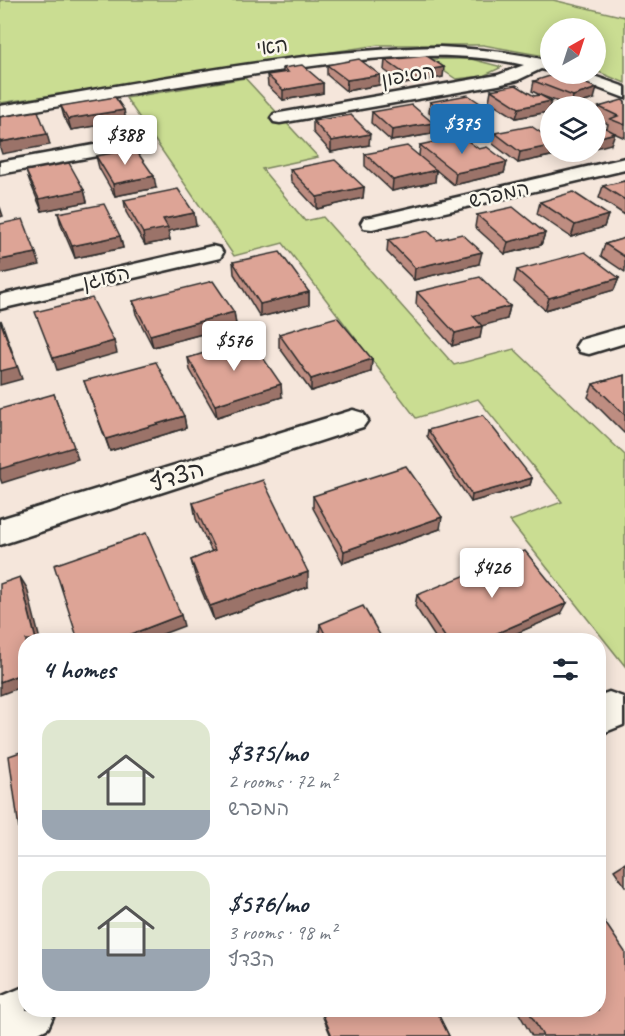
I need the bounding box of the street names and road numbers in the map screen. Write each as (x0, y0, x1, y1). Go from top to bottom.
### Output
street label: האי (255, 32, 289, 61)
street label: הסיפון (379, 59, 437, 92)
street label: המפרש (466, 175, 532, 214)
street label: העוגן (80, 260, 132, 295)
street label: הצדף (146, 453, 208, 499)

